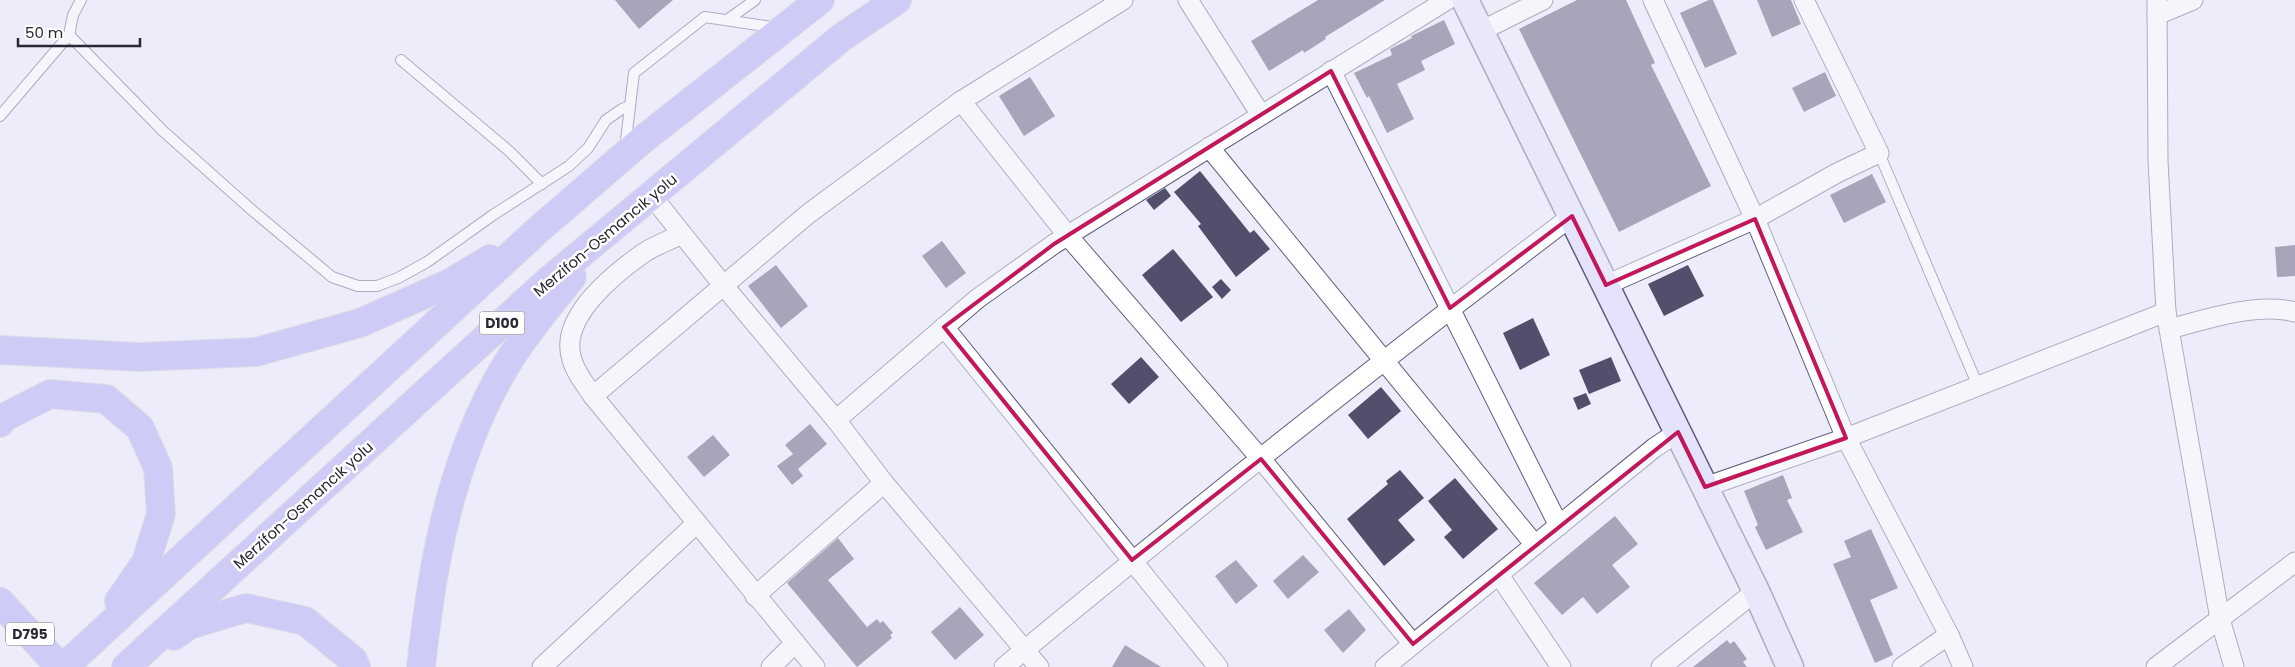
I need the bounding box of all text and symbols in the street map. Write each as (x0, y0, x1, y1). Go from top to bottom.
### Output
scale bar (18, 15, 140, 47)
text: 50 m (25, 22, 63, 43)
street label: Merzifon-Osmancık yolu (529, 169, 681, 301)
road number: D100 (480, 312, 524, 334)
street label: Merzifon-Osmancık yolu (229, 437, 377, 573)
road number: D795 (6, 622, 54, 646)

